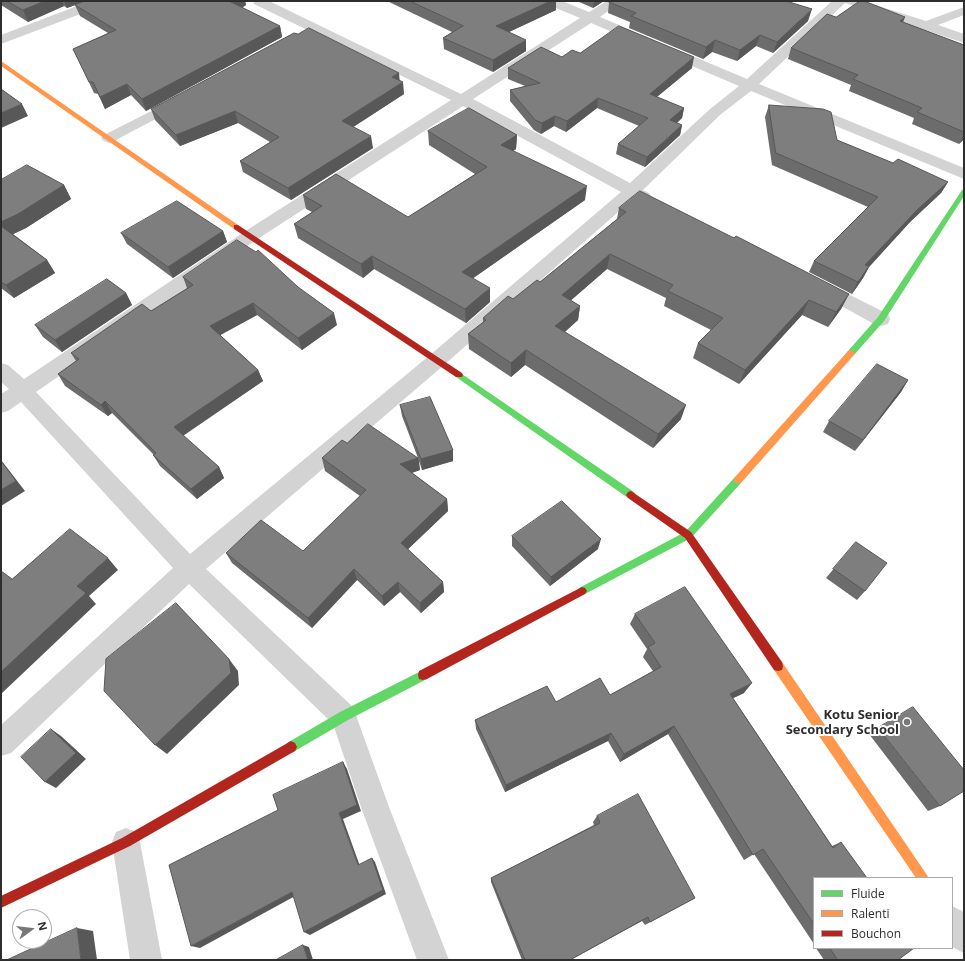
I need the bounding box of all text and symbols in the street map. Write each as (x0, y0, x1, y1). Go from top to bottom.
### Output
place label: Kotu Senior Secondary School (786, 707, 899, 738)
marker: Kotu Senior Secondary School (902, 717, 912, 727)
legend (813, 877, 953, 949)
text: Fluide (851, 885, 885, 902)
text: Ralenti (851, 905, 890, 922)
north arrow (12, 909, 52, 949)
text: N (35, 920, 52, 932)
text: Bouchon (851, 925, 901, 942)

